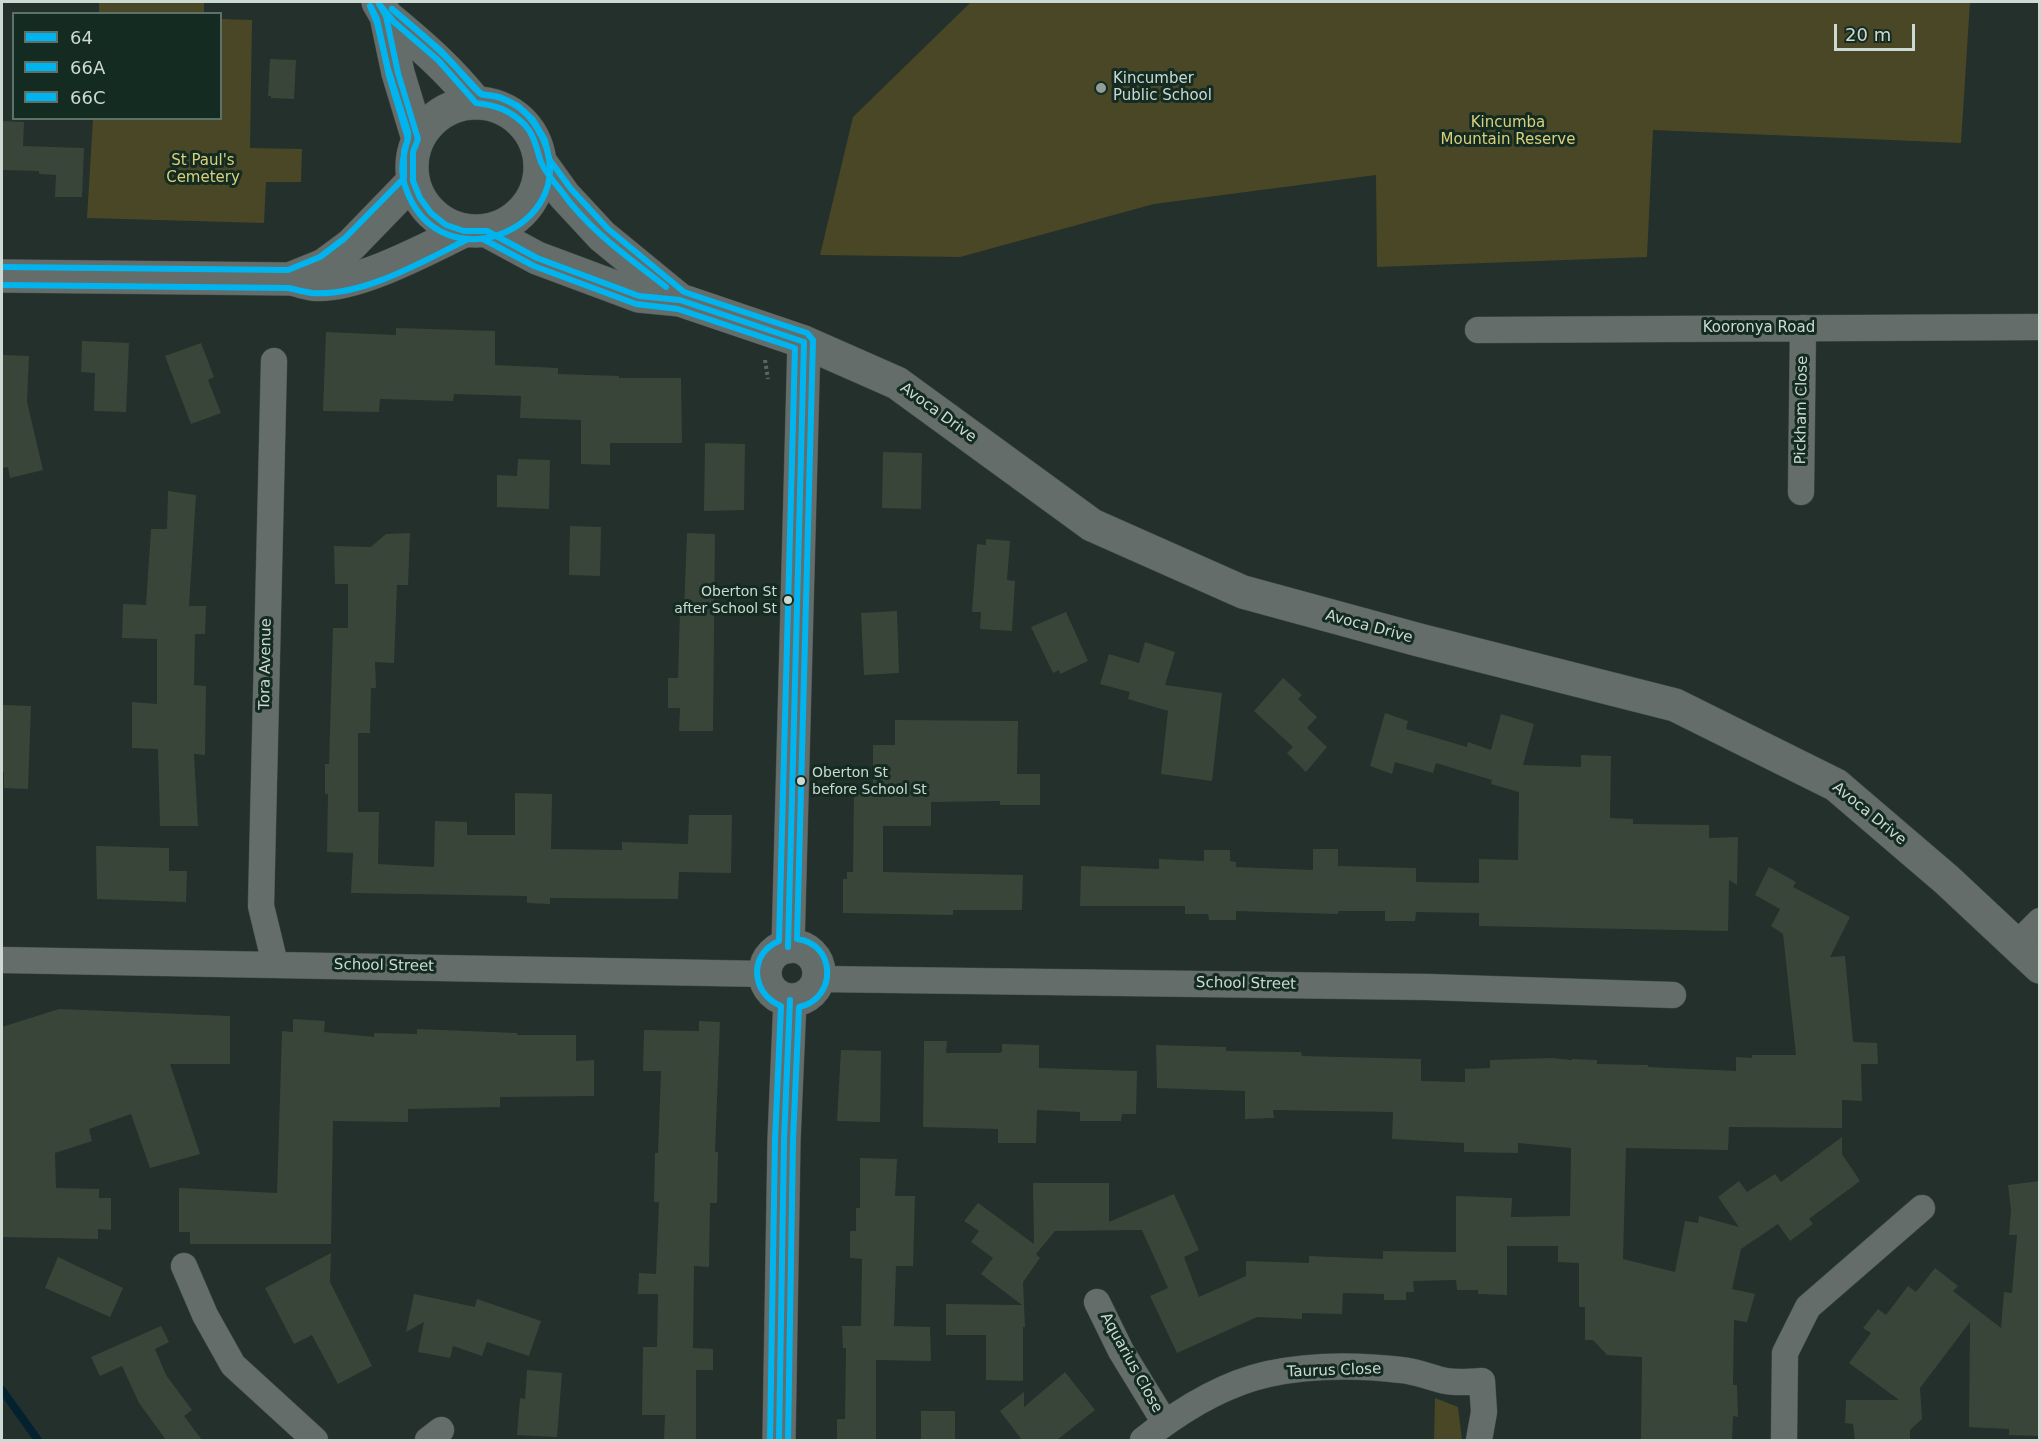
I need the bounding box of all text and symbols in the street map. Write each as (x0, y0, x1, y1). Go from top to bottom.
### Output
legend (12, 12, 222, 120)
scale bar (1837, 12, 1918, 50)
text: 20 m (1845, 24, 1891, 45)
text: 64 (70, 27, 93, 48)
text: 66A (70, 57, 105, 78)
place label: Kincumber Public School (1113, 70, 1212, 105)
marker: Kincumber Public School (1094, 81, 1108, 95)
text: 66C (70, 87, 105, 108)
park label: Kincumba Mountain Reserve (1441, 114, 1575, 149)
park label: St Paul's Cemetery (166, 152, 240, 187)
street label: Kooronya Road (1703, 319, 1815, 337)
street label: Pickham Close (1792, 355, 1812, 465)
street label: Avoca Drive (896, 379, 980, 447)
place label: Oberton St after School St (674, 584, 777, 616)
marker: Oberton St after School St (782, 594, 794, 606)
street label: Avoca Drive (1323, 607, 1415, 647)
street label: Tora Avenue (256, 618, 276, 710)
place label: Oberton St before School St (812, 765, 927, 798)
marker: Oberton St before School St (795, 775, 807, 787)
street label: Avoca Drive (1829, 779, 1909, 849)
street label: School Street (334, 956, 434, 976)
street label: School Street (1196, 974, 1296, 994)
street label: Aquarius Close (1096, 1310, 1166, 1416)
street label: Taurus Close (1286, 1360, 1382, 1382)

